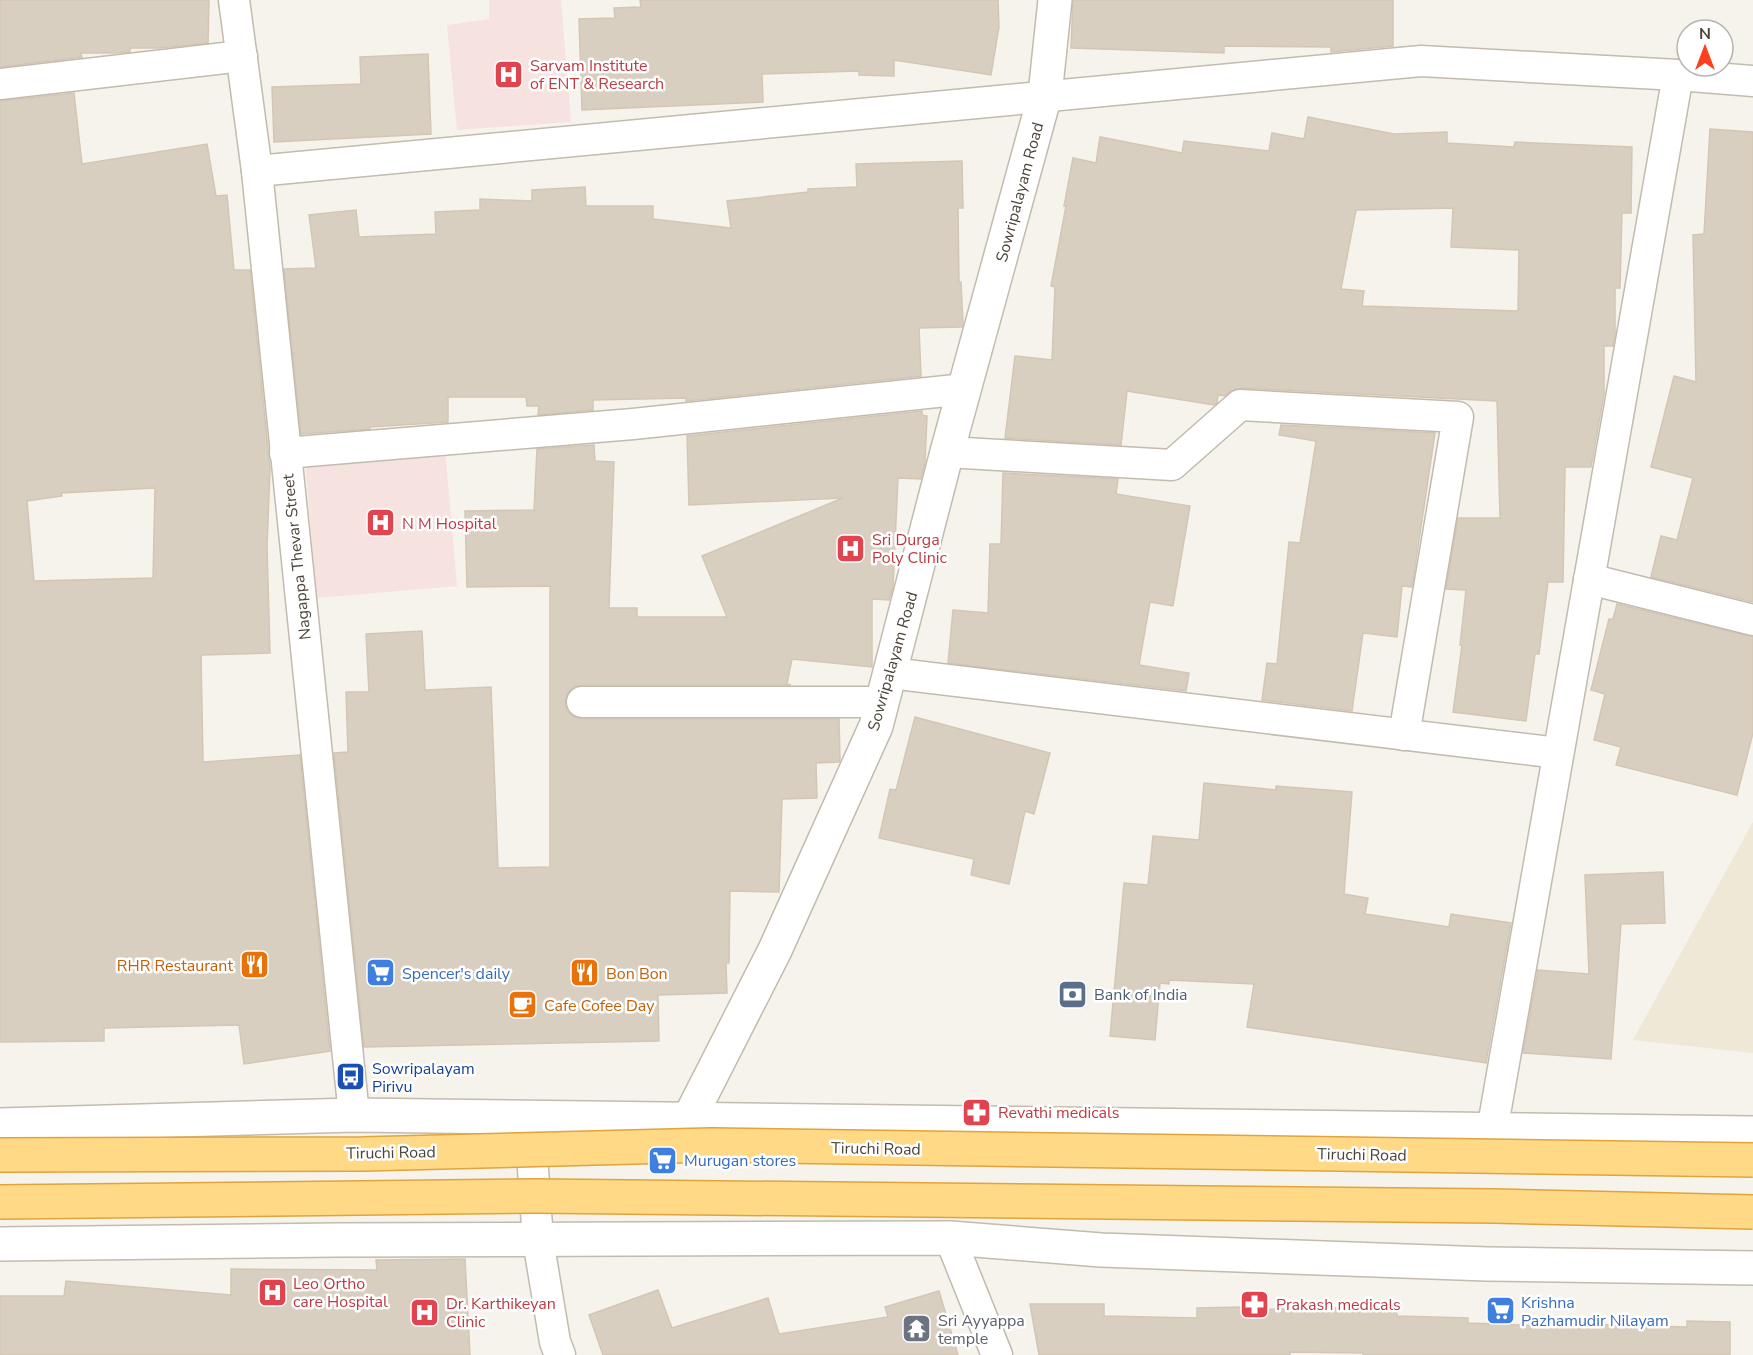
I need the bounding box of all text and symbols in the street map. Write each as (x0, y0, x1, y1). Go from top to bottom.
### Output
north arrow (1675, 18, 1735, 78)
text: N (1699, 23, 1711, 45)
place label: Sarvam Institute of ENT & Research (530, 55, 664, 95)
hospital icon: Sarvam Institute of ENT & Research (493, 58, 525, 90)
street label: Sowripalayam Road (991, 120, 1049, 265)
street label: Nagappa Thevar Street (277, 473, 317, 641)
hospital icon: N M Hospital (365, 507, 397, 539)
place label: N M Hospital (402, 513, 497, 535)
place label: Sri Durga Poly Clinic (872, 529, 948, 569)
hospital icon: Sri Durga Poly Clinic (835, 532, 867, 564)
street label: Sowripalayam Road (863, 589, 923, 734)
restaurant icon: RHR Restaurant (238, 949, 270, 981)
place label: RHR Restaurant (117, 955, 233, 977)
supermarket icon: Spencer's daily (365, 957, 397, 989)
restaurant icon: Bon Bon (569, 957, 601, 989)
place label: Spencer's daily (402, 963, 511, 985)
place label: Bon Bon (606, 963, 668, 985)
bank icon: Bank of India (1057, 978, 1089, 1010)
place label: Bank of India (1094, 984, 1187, 1006)
cafe icon: Cafe Cofee Day (507, 989, 539, 1021)
place label: Cafe Cofee Day (544, 995, 655, 1017)
place label: Sowripalayam Pirivu (372, 1058, 475, 1098)
bus stop icon: Sowripalayam Pirivu (335, 1061, 367, 1093)
pharmacy icon: Revathi medicals (961, 1096, 993, 1128)
place label: Revathi medicals (998, 1102, 1119, 1124)
street label: Tiruchi Road (831, 1137, 921, 1161)
street label: Tiruchi Road (346, 1141, 436, 1165)
street label: Tiruchi Road (1317, 1143, 1407, 1167)
supermarket icon: Murugan stores (647, 1144, 679, 1176)
place label: Murugan stores (684, 1150, 796, 1172)
place label: Leo Ortho care Hospital (293, 1273, 388, 1313)
hospital icon: Leo Ortho care Hospital (256, 1276, 288, 1308)
pharmacy icon: Prakash medicals (1239, 1288, 1271, 1320)
place label: Krishna Pazhamudir Nilayam (1521, 1292, 1669, 1332)
place label: Dr. Karthikeyan Clinic (446, 1293, 556, 1333)
place label: Prakash medicals (1276, 1294, 1401, 1316)
supermarket icon: Krishna Pazhamudir Nilayam (1484, 1295, 1516, 1327)
hospital icon: Dr. Karthikeyan Clinic (409, 1296, 441, 1328)
place label: Sri Ayyappa temple (938, 1310, 1025, 1350)
temple icon: Sri Ayyappa temple (901, 1313, 933, 1345)

